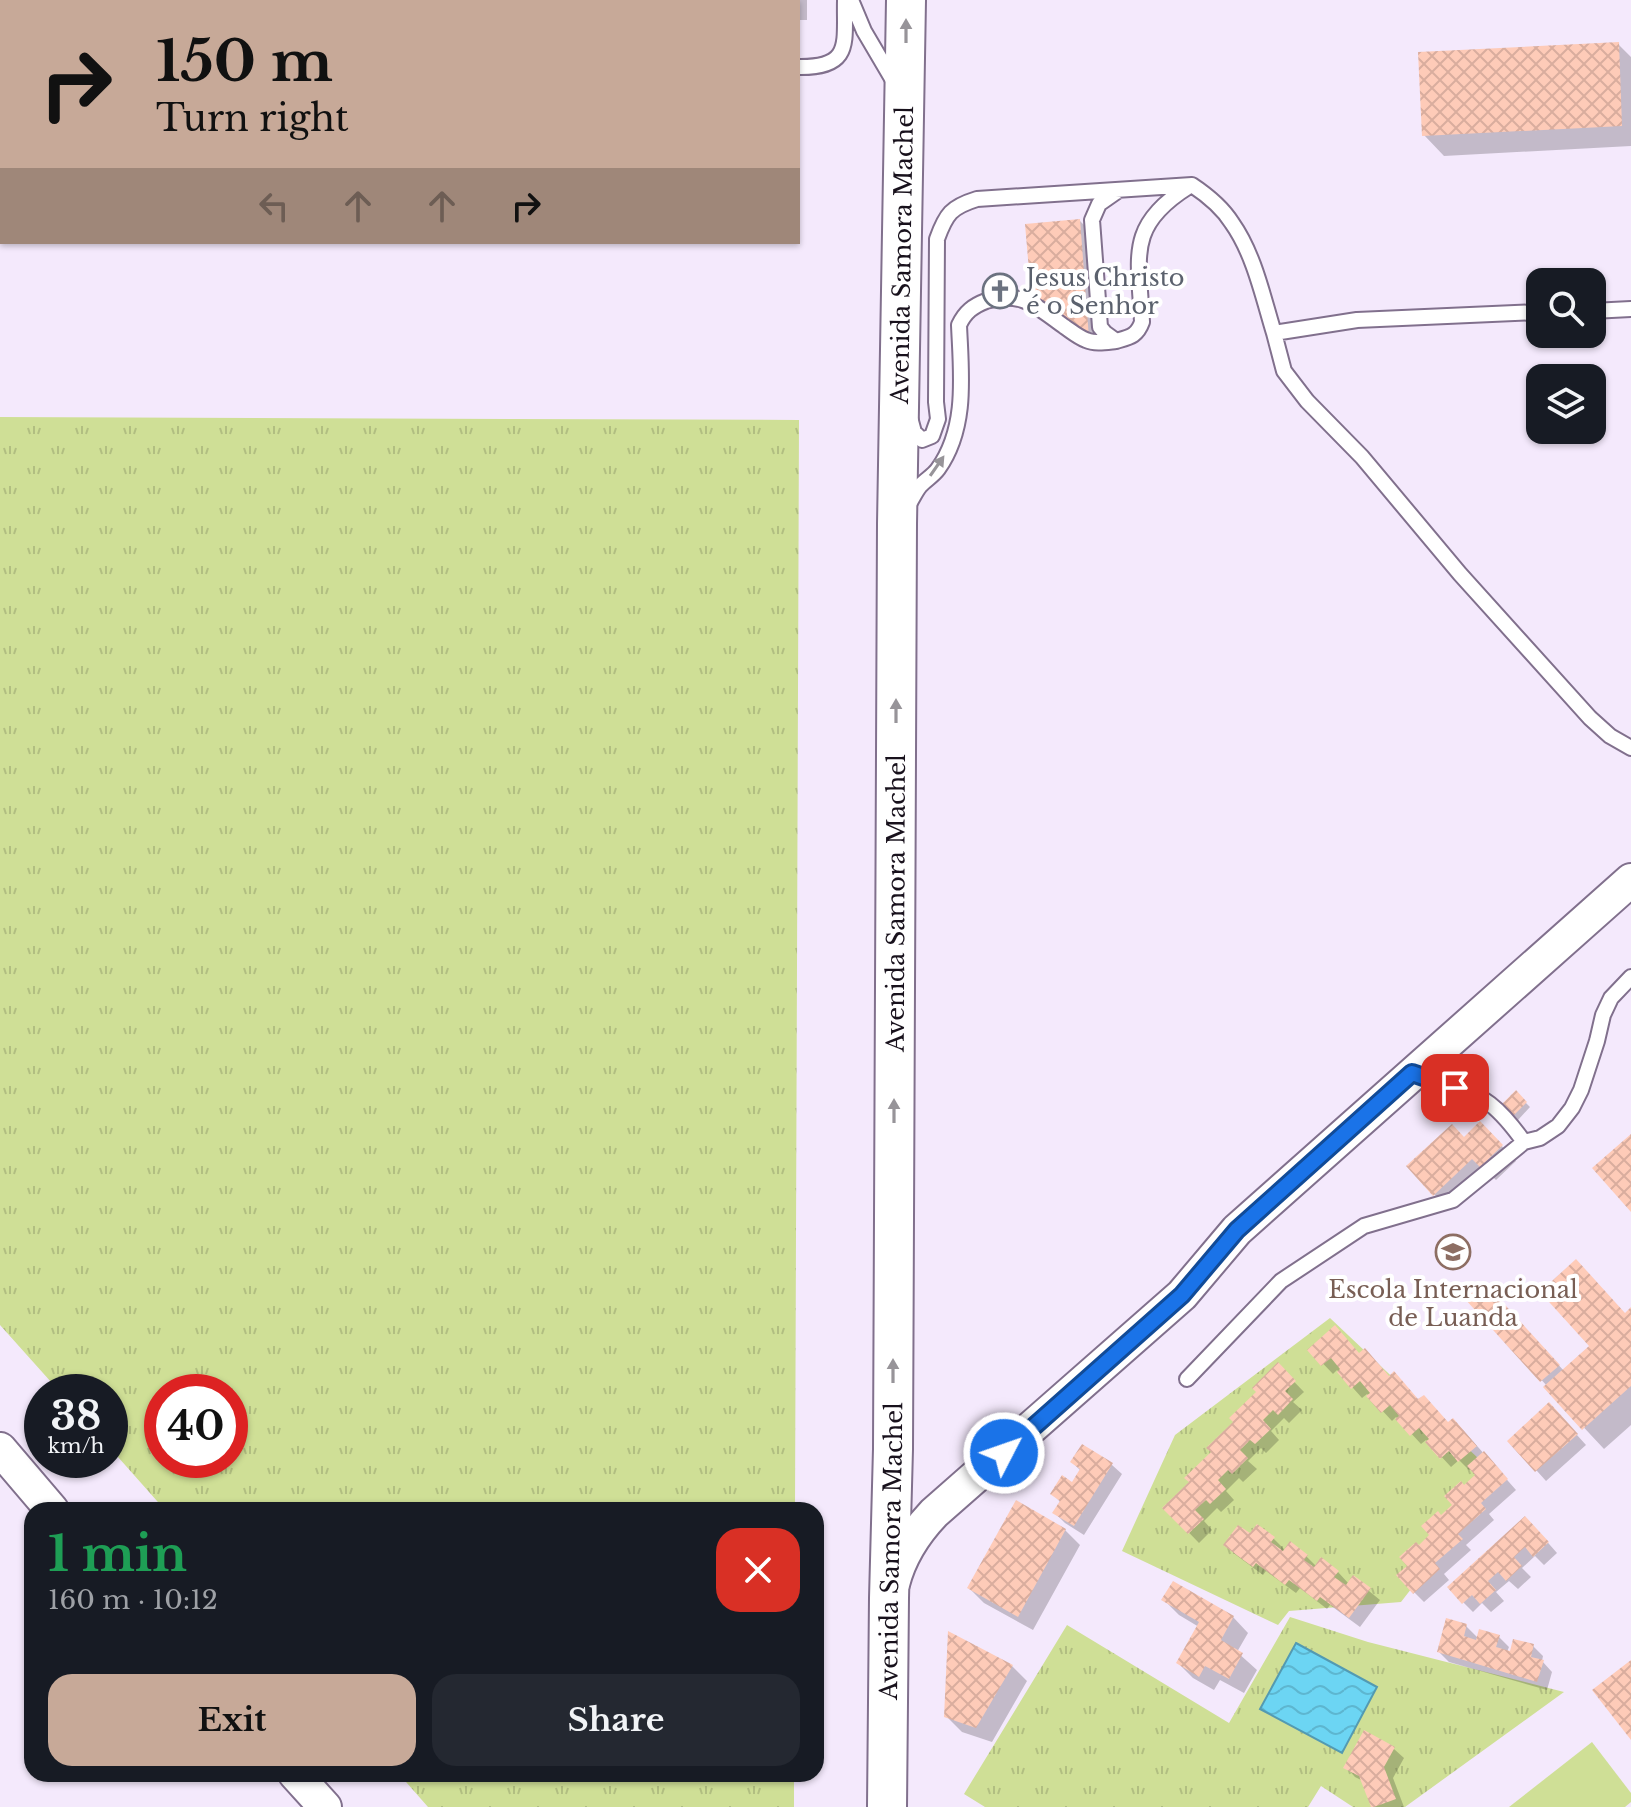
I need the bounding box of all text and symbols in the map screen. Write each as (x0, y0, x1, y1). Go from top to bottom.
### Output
one-way arrow (900, 18, 912, 43)
text: 150 m (156, 27, 333, 96)
icon: right (24, 32, 128, 136)
text: Turn right (156, 96, 349, 141)
street label: Avenida Samora Machel (885, 106, 919, 405)
icon: left (252, 184, 296, 228)
icon: ahead (336, 184, 380, 228)
icon: ahead (420, 184, 464, 228)
icon: right (504, 184, 548, 228)
place label: Jesus Christo é o Senhor (1023, 263, 1184, 320)
map controls (1526, 268, 1606, 444)
button: search (1526, 268, 1606, 348)
church icon: Jesus Christo é o Senhor (981, 272, 1019, 310)
button: layers (1526, 364, 1606, 444)
one-way arrow (929, 456, 944, 477)
one-way arrow (890, 698, 902, 723)
street label: Avenida Samora Machel (880, 754, 911, 1053)
pin (1421, 1054, 1489, 1122)
icon: arrive (1433, 1066, 1477, 1110)
one-way arrow (888, 1098, 900, 1123)
school or university icon: Escola Internacional de Luanda (1434, 1233, 1472, 1271)
place label: Escola Internacional de Luanda (1328, 1275, 1578, 1332)
one-way arrow (887, 1358, 899, 1383)
speed limit sign: 40 (144, 1374, 248, 1478)
text: 38 (51, 1391, 101, 1441)
street label: Avenida Samora Machel (874, 1402, 908, 1701)
position arrow (962, 1411, 1046, 1495)
text: km/h (48, 1434, 104, 1458)
text: 1 min (48, 1524, 187, 1584)
button: close (716, 1528, 800, 1612)
text: 160 m · 10:12 (48, 1584, 218, 1616)
button: Exit (48, 1674, 416, 1766)
button: Share (432, 1674, 800, 1766)

